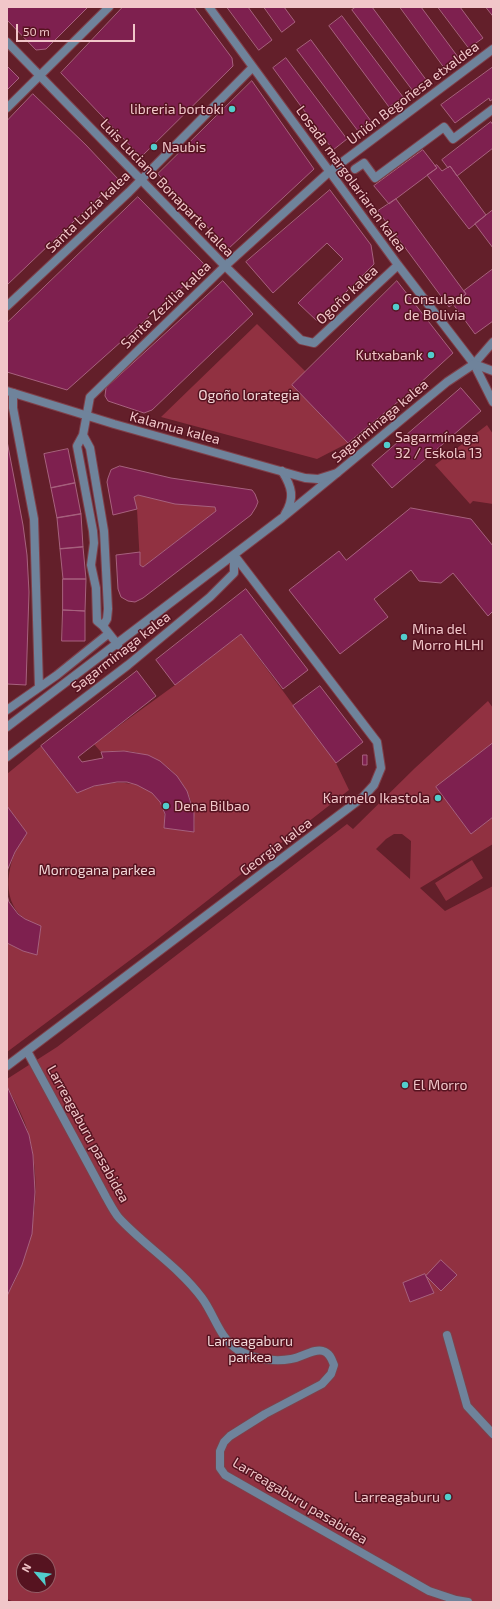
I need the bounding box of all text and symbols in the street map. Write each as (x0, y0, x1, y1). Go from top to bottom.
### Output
scale bar (18, 16, 137, 42)
text: 50 m (23, 24, 50, 38)
street label: Unión Begoñesa etxaldea (344, 38, 482, 148)
place label: libreria bortoki (130, 101, 224, 117)
street label: Losada margolariaren kalea (292, 102, 410, 256)
marker: libreria bortoki (227, 104, 237, 114)
street label: Luis Luciano Bonaparte kalea (97, 116, 237, 260)
place label: Naubis (162, 139, 206, 155)
marker: Naubis (149, 142, 159, 152)
street label: Santa Luzia kalea (42, 168, 134, 256)
street label: Santa Zezilia kalea (118, 258, 214, 352)
street label: Ogoño kalea (313, 262, 381, 328)
place label: Consulado de Bolivia (404, 291, 471, 324)
marker: Consulado de Bolivia (391, 302, 401, 312)
place label: Kutxabank (355, 347, 423, 363)
marker: Kutxabank (426, 350, 436, 360)
street label: Sagarminaga kalea (328, 376, 432, 466)
park label: Ogoño lorategia (198, 387, 300, 403)
street label: Kalamua kalea (128, 408, 222, 448)
place label: Sagarmínaga 32 / Eskola 13 (395, 429, 482, 462)
marker: Sagarmínaga 32 / Eskola 13 (382, 440, 392, 450)
street label: Sagarminaga kalea (68, 608, 174, 696)
place label: Mina del Morro HLHI (412, 621, 484, 654)
marker: Mina del Morro HLHI (399, 632, 409, 642)
place label: Karmelo Ikastola (323, 790, 430, 806)
marker: Karmelo Ikastola (433, 793, 443, 803)
place label: Dena Bilbao (174, 798, 250, 814)
marker: Dena Bilbao (161, 801, 171, 811)
street label: Georgia kalea (237, 814, 315, 880)
park label: Morrogana parkea (38, 862, 156, 878)
street label: Larreagaburu pasabidea (43, 1062, 133, 1206)
place label: El Morro (413, 1077, 467, 1093)
marker: El Morro (400, 1080, 410, 1090)
park label: Larreagaburu parkea (207, 1333, 293, 1366)
street label: Larreagaburu pasabidea (229, 1454, 371, 1548)
place label: Larreagaburu (354, 1489, 440, 1505)
marker: Larreagaburu (443, 1492, 453, 1502)
north arrow (16, 1553, 56, 1593)
text: N (18, 1561, 33, 1574)

